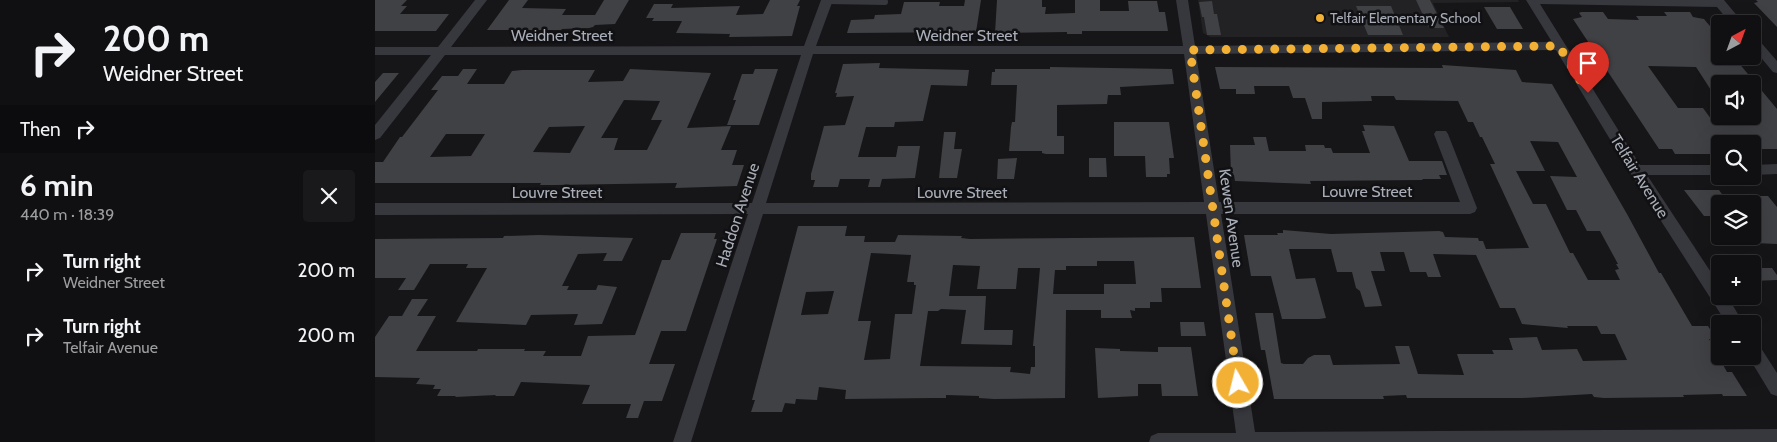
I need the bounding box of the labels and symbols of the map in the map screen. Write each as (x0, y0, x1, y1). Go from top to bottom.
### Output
place label: Telfair Elementary School (1330, 9, 1482, 27)
marker: Telfair Elementary School (1314, 12, 1326, 24)
north arrow (1711, 15, 1761, 65)
street label: Weidner Street (511, 26, 614, 45)
street label: Weidner Street (916, 26, 1019, 45)
pin (1567, 42, 1609, 93)
street label: Telfair Avenue (1606, 131, 1673, 222)
street label: Haddon Avenue (712, 161, 763, 270)
street label: Kewen Avenue (1215, 167, 1248, 269)
street label: Louvre Street (1322, 182, 1413, 201)
street label: Louvre Street (512, 183, 603, 202)
street label: Louvre Street (917, 183, 1008, 202)
position arrow (1211, 356, 1263, 408)

